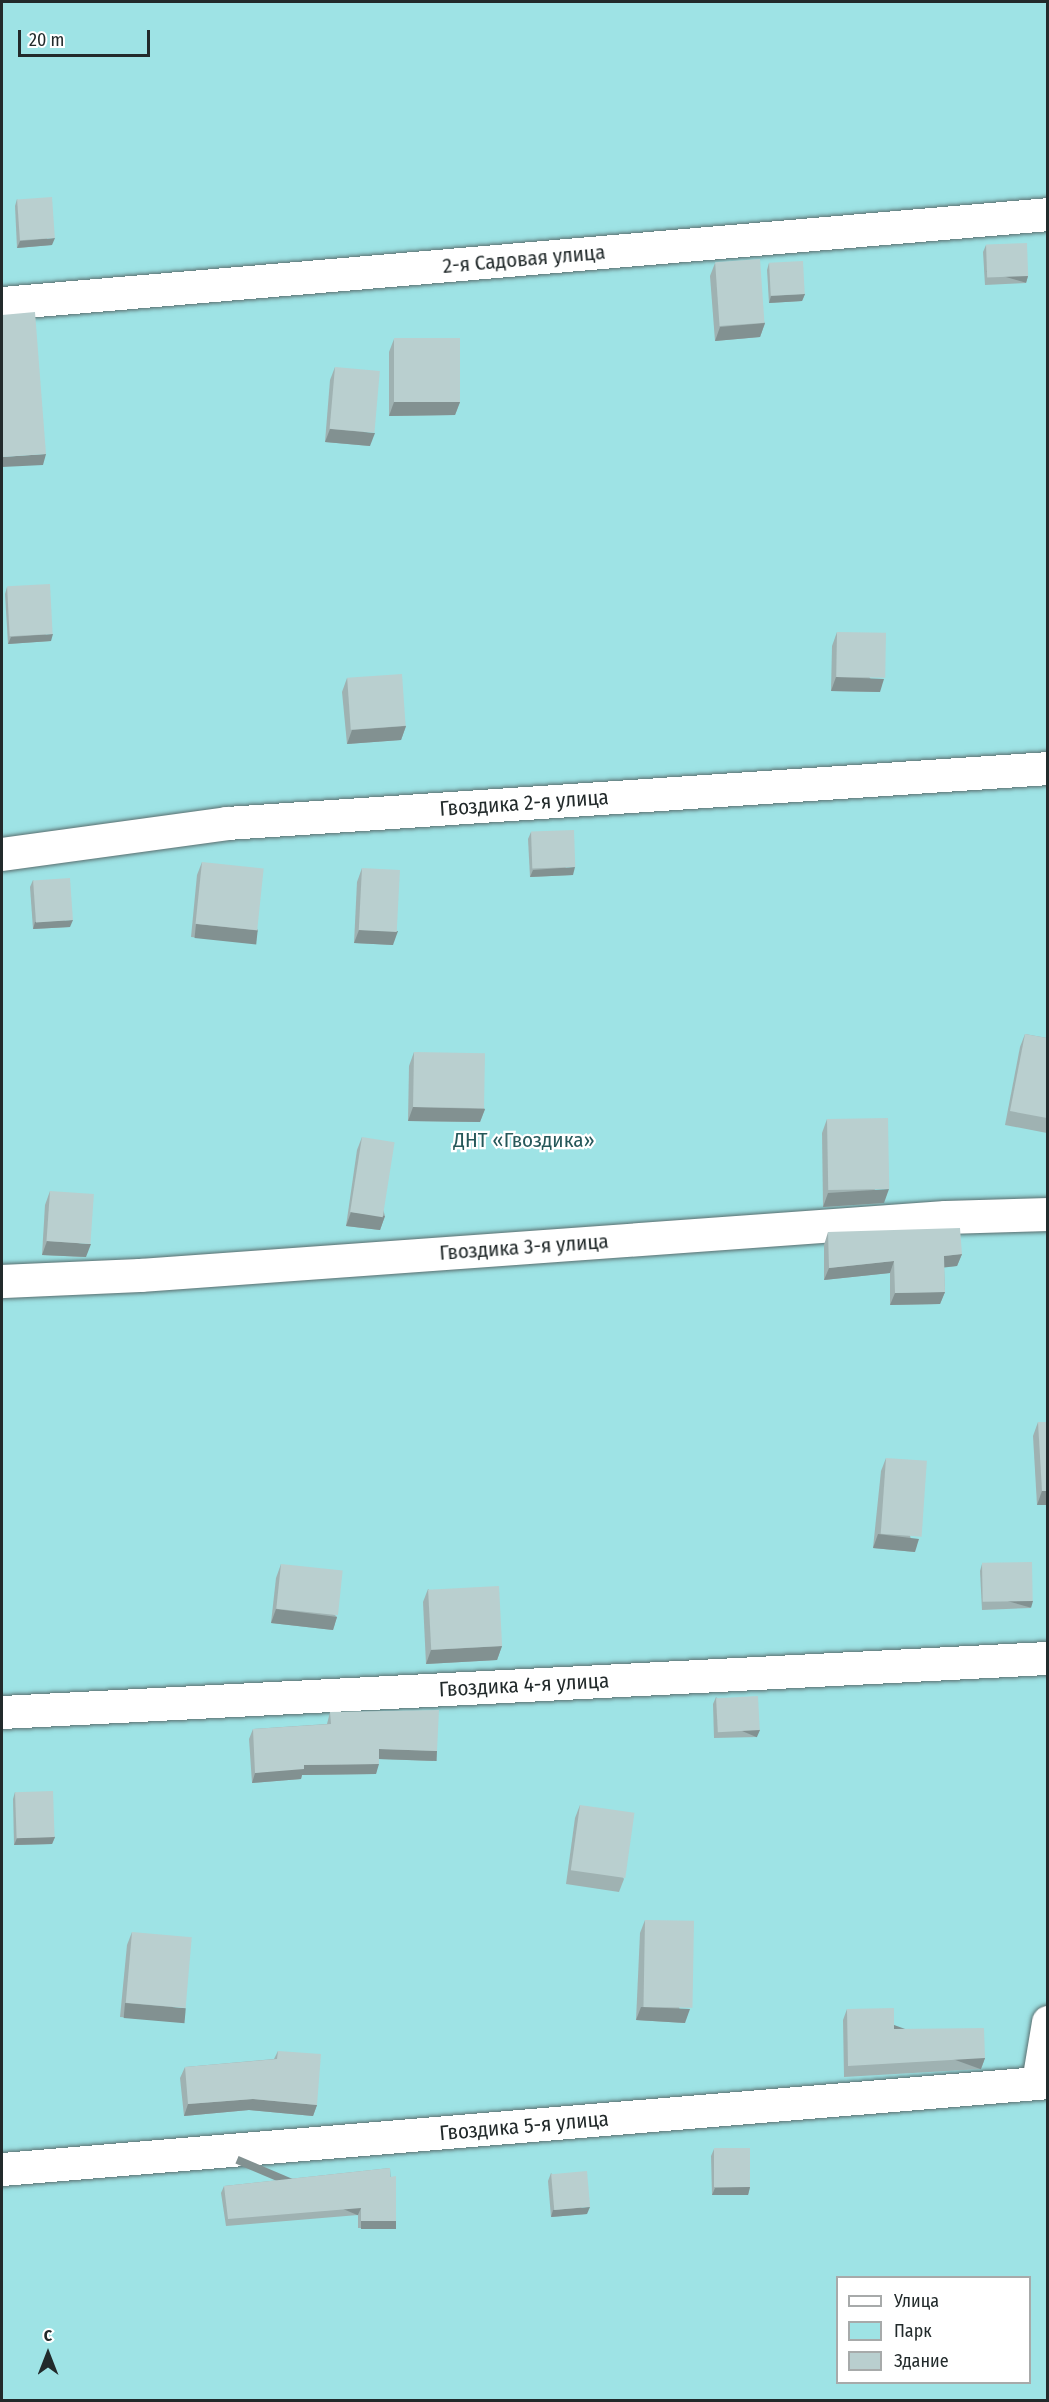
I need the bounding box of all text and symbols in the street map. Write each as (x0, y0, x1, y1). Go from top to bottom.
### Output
scale bar (21, 18, 153, 56)
text: 20 m (29, 29, 64, 51)
street label: 2-я Садовая улица (442, 239, 606, 279)
street label: Гвоздика 2-я улица (439, 785, 609, 821)
park label: ДНТ «Гвоздика» (453, 1127, 595, 1153)
street label: Гвоздика 3-я улица (438, 1229, 610, 1265)
street label: Гвоздика 4-я улица (438, 1668, 610, 1702)
street label: Гвоздика 5-я улица (438, 2106, 610, 2146)
legend (836, 2276, 1031, 2384)
text: Улица (894, 2290, 939, 2312)
text: Парк (894, 2320, 932, 2342)
north arrow (18, 2324, 78, 2384)
text: С (44, 2326, 52, 2345)
text: Здание (894, 2350, 949, 2372)

